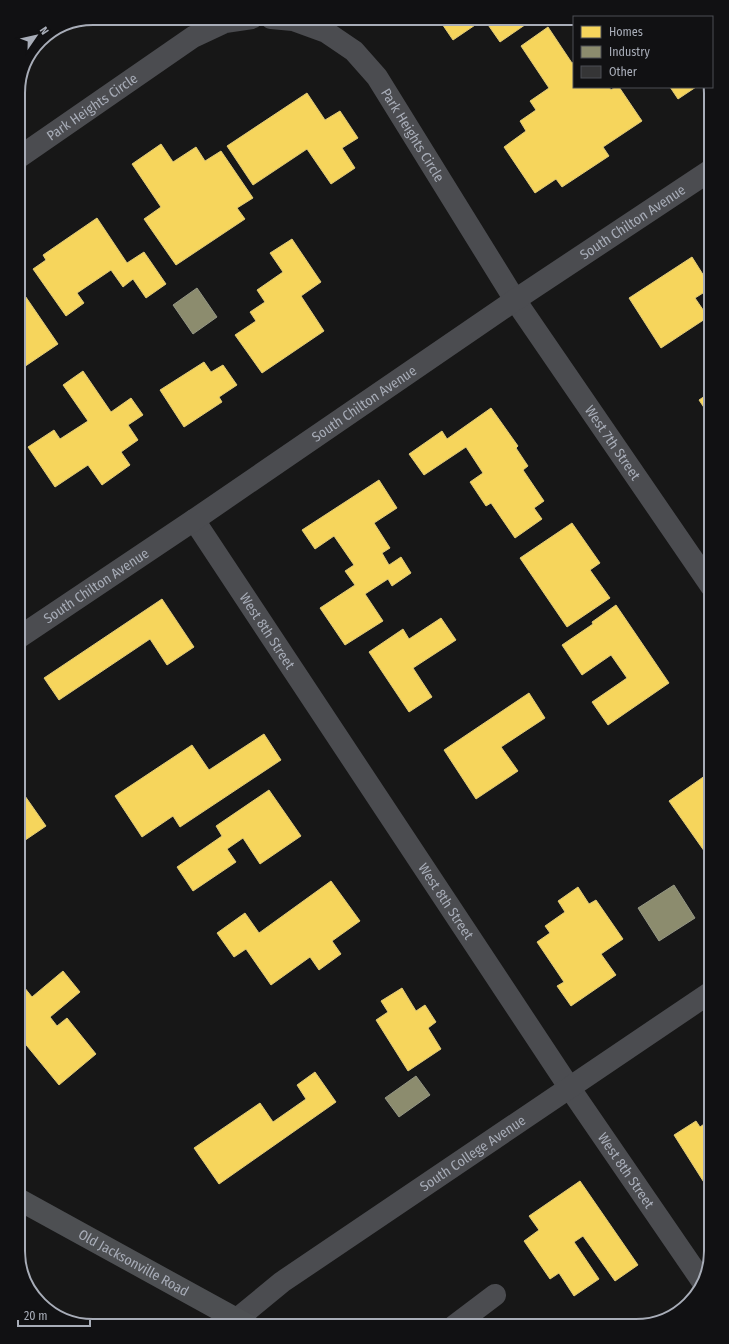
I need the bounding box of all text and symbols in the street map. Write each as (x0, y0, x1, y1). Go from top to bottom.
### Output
north arrow (16, 16, 56, 56)
legend (573, 16, 713, 88)
text: N (37, 24, 51, 37)
text: Homes (609, 25, 643, 39)
text: Industry (609, 45, 650, 59)
text: Other (609, 65, 638, 79)
street label: Park Heights Circle (44, 70, 141, 145)
street label: Park Heights Circle (377, 85, 448, 185)
street label: South Chilton Avenue (577, 181, 689, 264)
street label: South Chilton Avenue (309, 362, 420, 446)
street label: West 7th Street (581, 402, 644, 484)
street label: South Chilton Avenue (41, 545, 152, 627)
street label: West 8th Street (236, 590, 299, 673)
street label: West 8th Street (414, 860, 477, 943)
street label: South College Avenue (417, 1112, 529, 1195)
street label: West 8th Street (594, 1130, 658, 1212)
street label: Old Jacksonville Road (75, 1226, 192, 1300)
scale bar (18, 1302, 90, 1328)
text: 20 m (24, 1309, 48, 1323)

